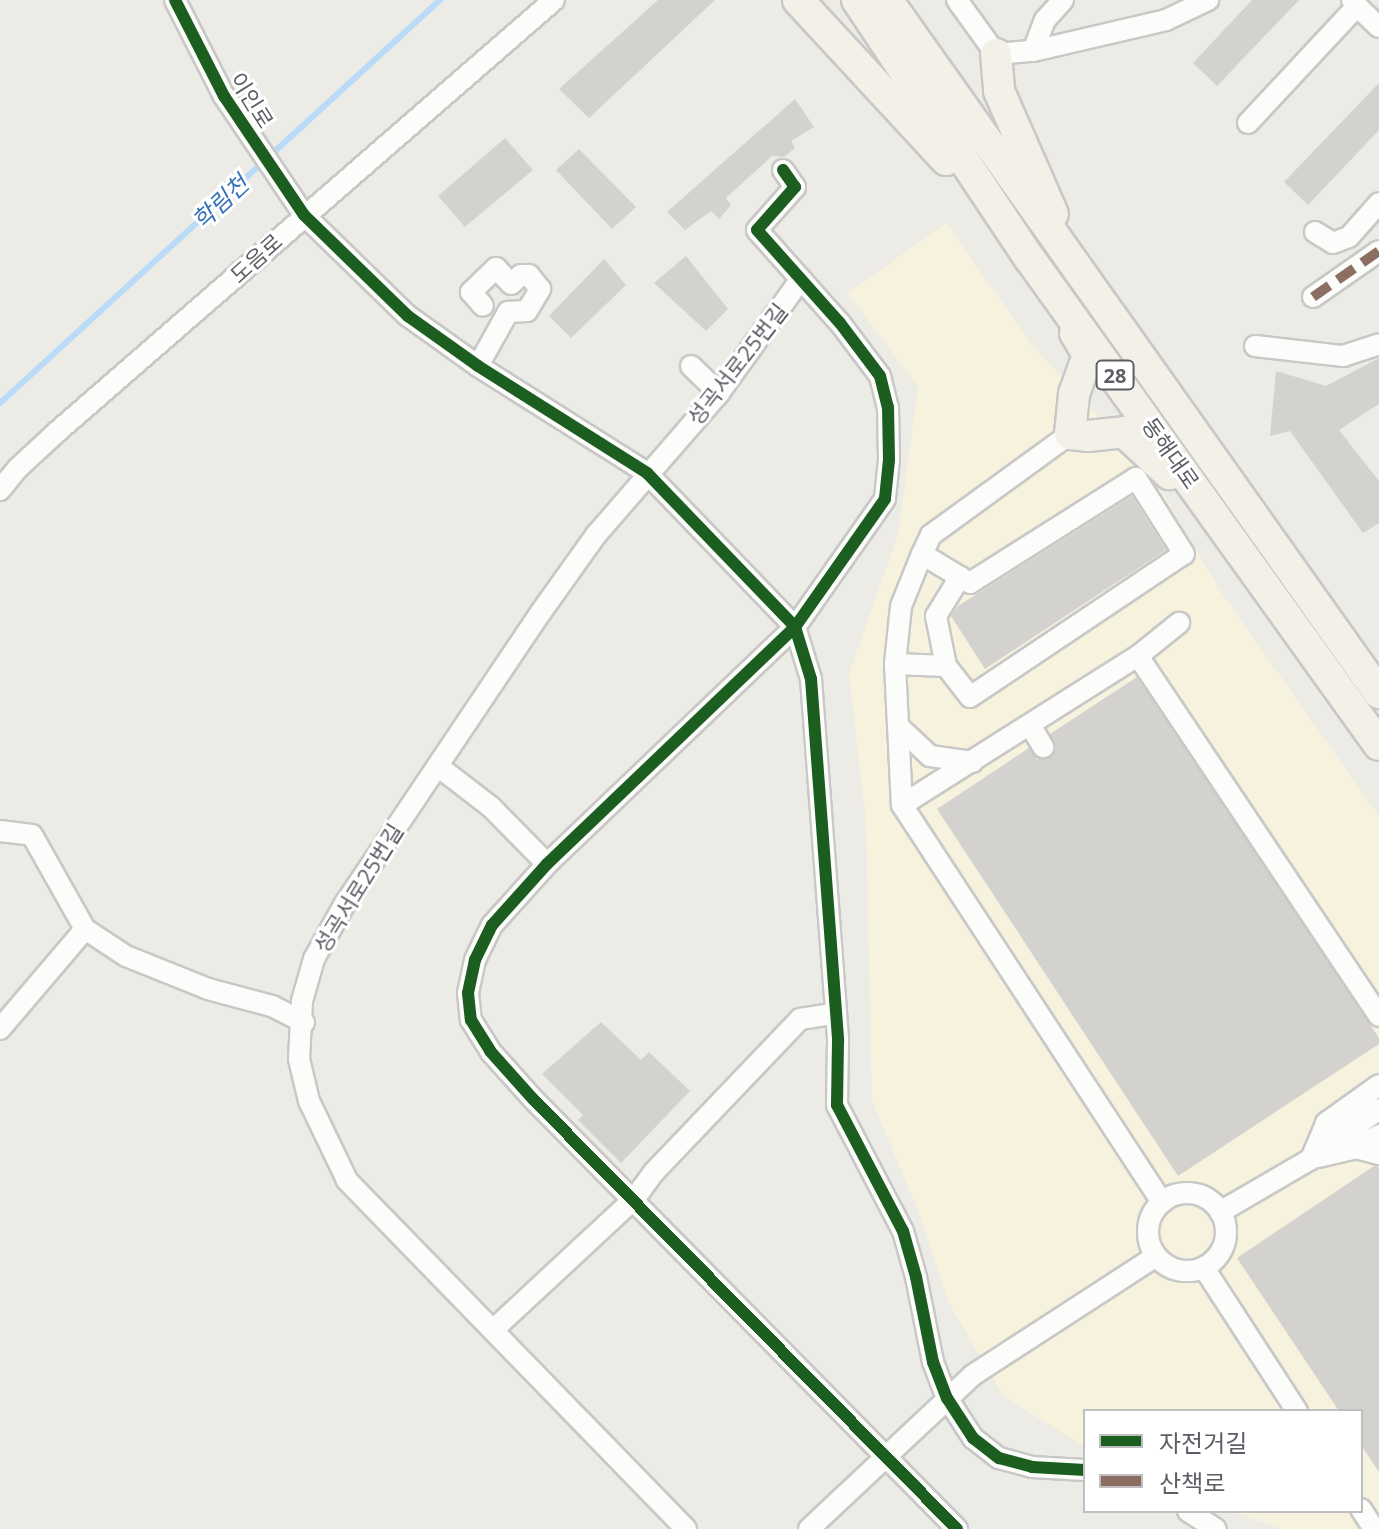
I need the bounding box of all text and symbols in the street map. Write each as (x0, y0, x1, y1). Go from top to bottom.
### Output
street label: 이인로 (225, 67, 279, 133)
water label: 학림천 (186, 169, 254, 235)
street label: 도음로 (225, 228, 287, 288)
street label: 성곡서로25번길 (681, 298, 793, 430)
road number: 28 (1095, 359, 1135, 391)
street label: 동해대로 (1137, 412, 1205, 494)
street label: 성곡서로25번길 (308, 819, 408, 957)
legend (1083, 1409, 1363, 1513)
text: 자전거길 (1159, 1426, 1247, 1459)
text: 산책로 (1159, 1466, 1225, 1499)

